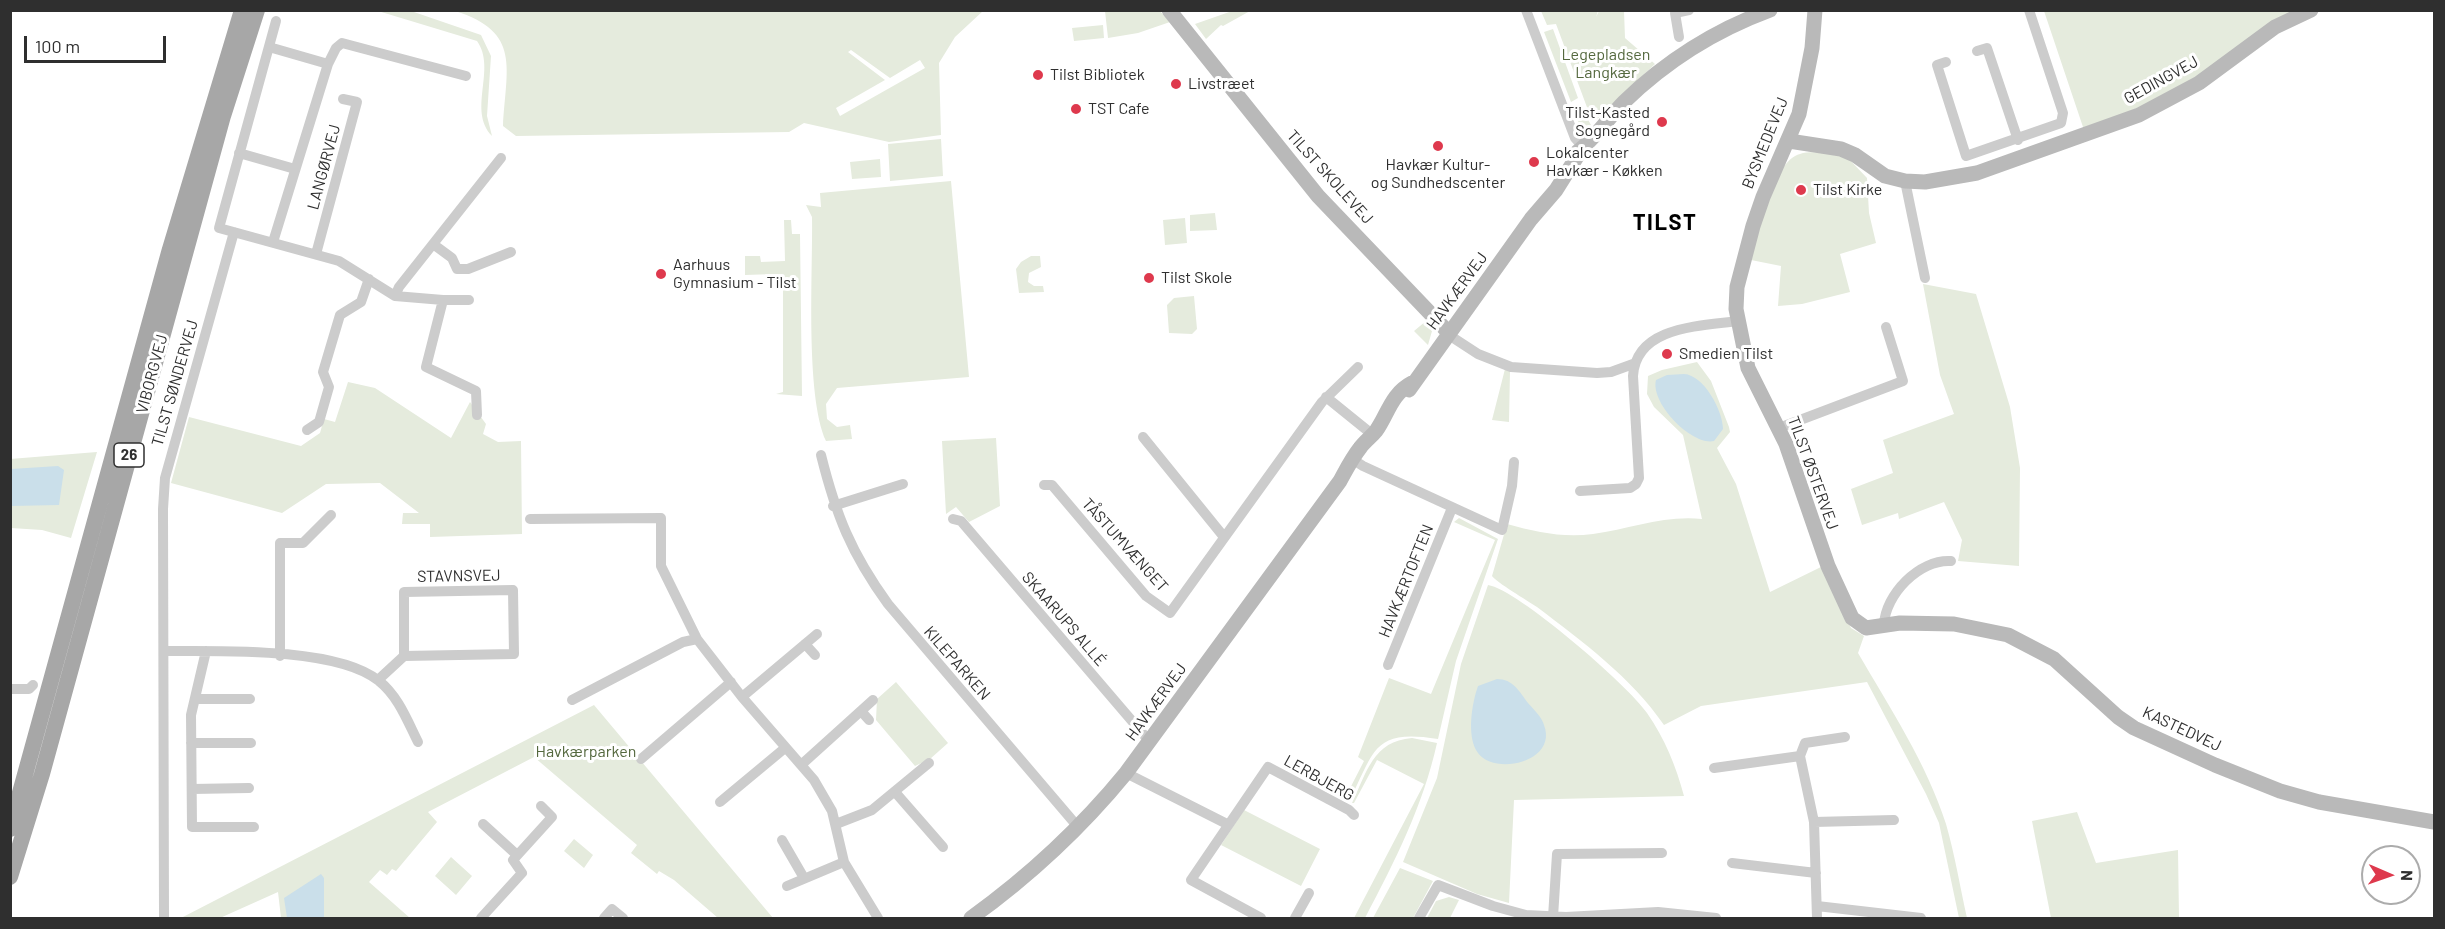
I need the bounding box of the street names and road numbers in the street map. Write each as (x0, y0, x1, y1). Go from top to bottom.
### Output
street label: GEDINGVEJ (2120, 52, 2202, 108)
street label: BYSMEDEVEJ (1738, 94, 1792, 192)
street label: LANGØRVEJ (303, 122, 345, 212)
street label: TILST SKOLEVEJ (1283, 126, 1377, 228)
street label: HAVKÆRVEJ (1422, 248, 1492, 334)
street label: TILST SØNDERVEJ (148, 317, 202, 449)
street label: VIBORGVEJ (132, 332, 172, 416)
street label: TILST ØSTERVEJ (1784, 414, 1842, 532)
road number: 26 (114, 443, 144, 467)
street label: TÅSTUMVÆNGET (1078, 494, 1172, 596)
street label: HAVKÆRTOFTEN (1375, 522, 1437, 640)
street label: STAVNSVEJ (417, 566, 501, 586)
street label: SKAARUPS ALLÉ (1018, 568, 1110, 670)
street label: KILEPARKEN (920, 622, 994, 704)
street label: HAVKÆRVEJ (1121, 659, 1191, 745)
street label: KASTEDVEJ (2140, 702, 2224, 756)
street label: LERBJERG (1281, 751, 1357, 805)

